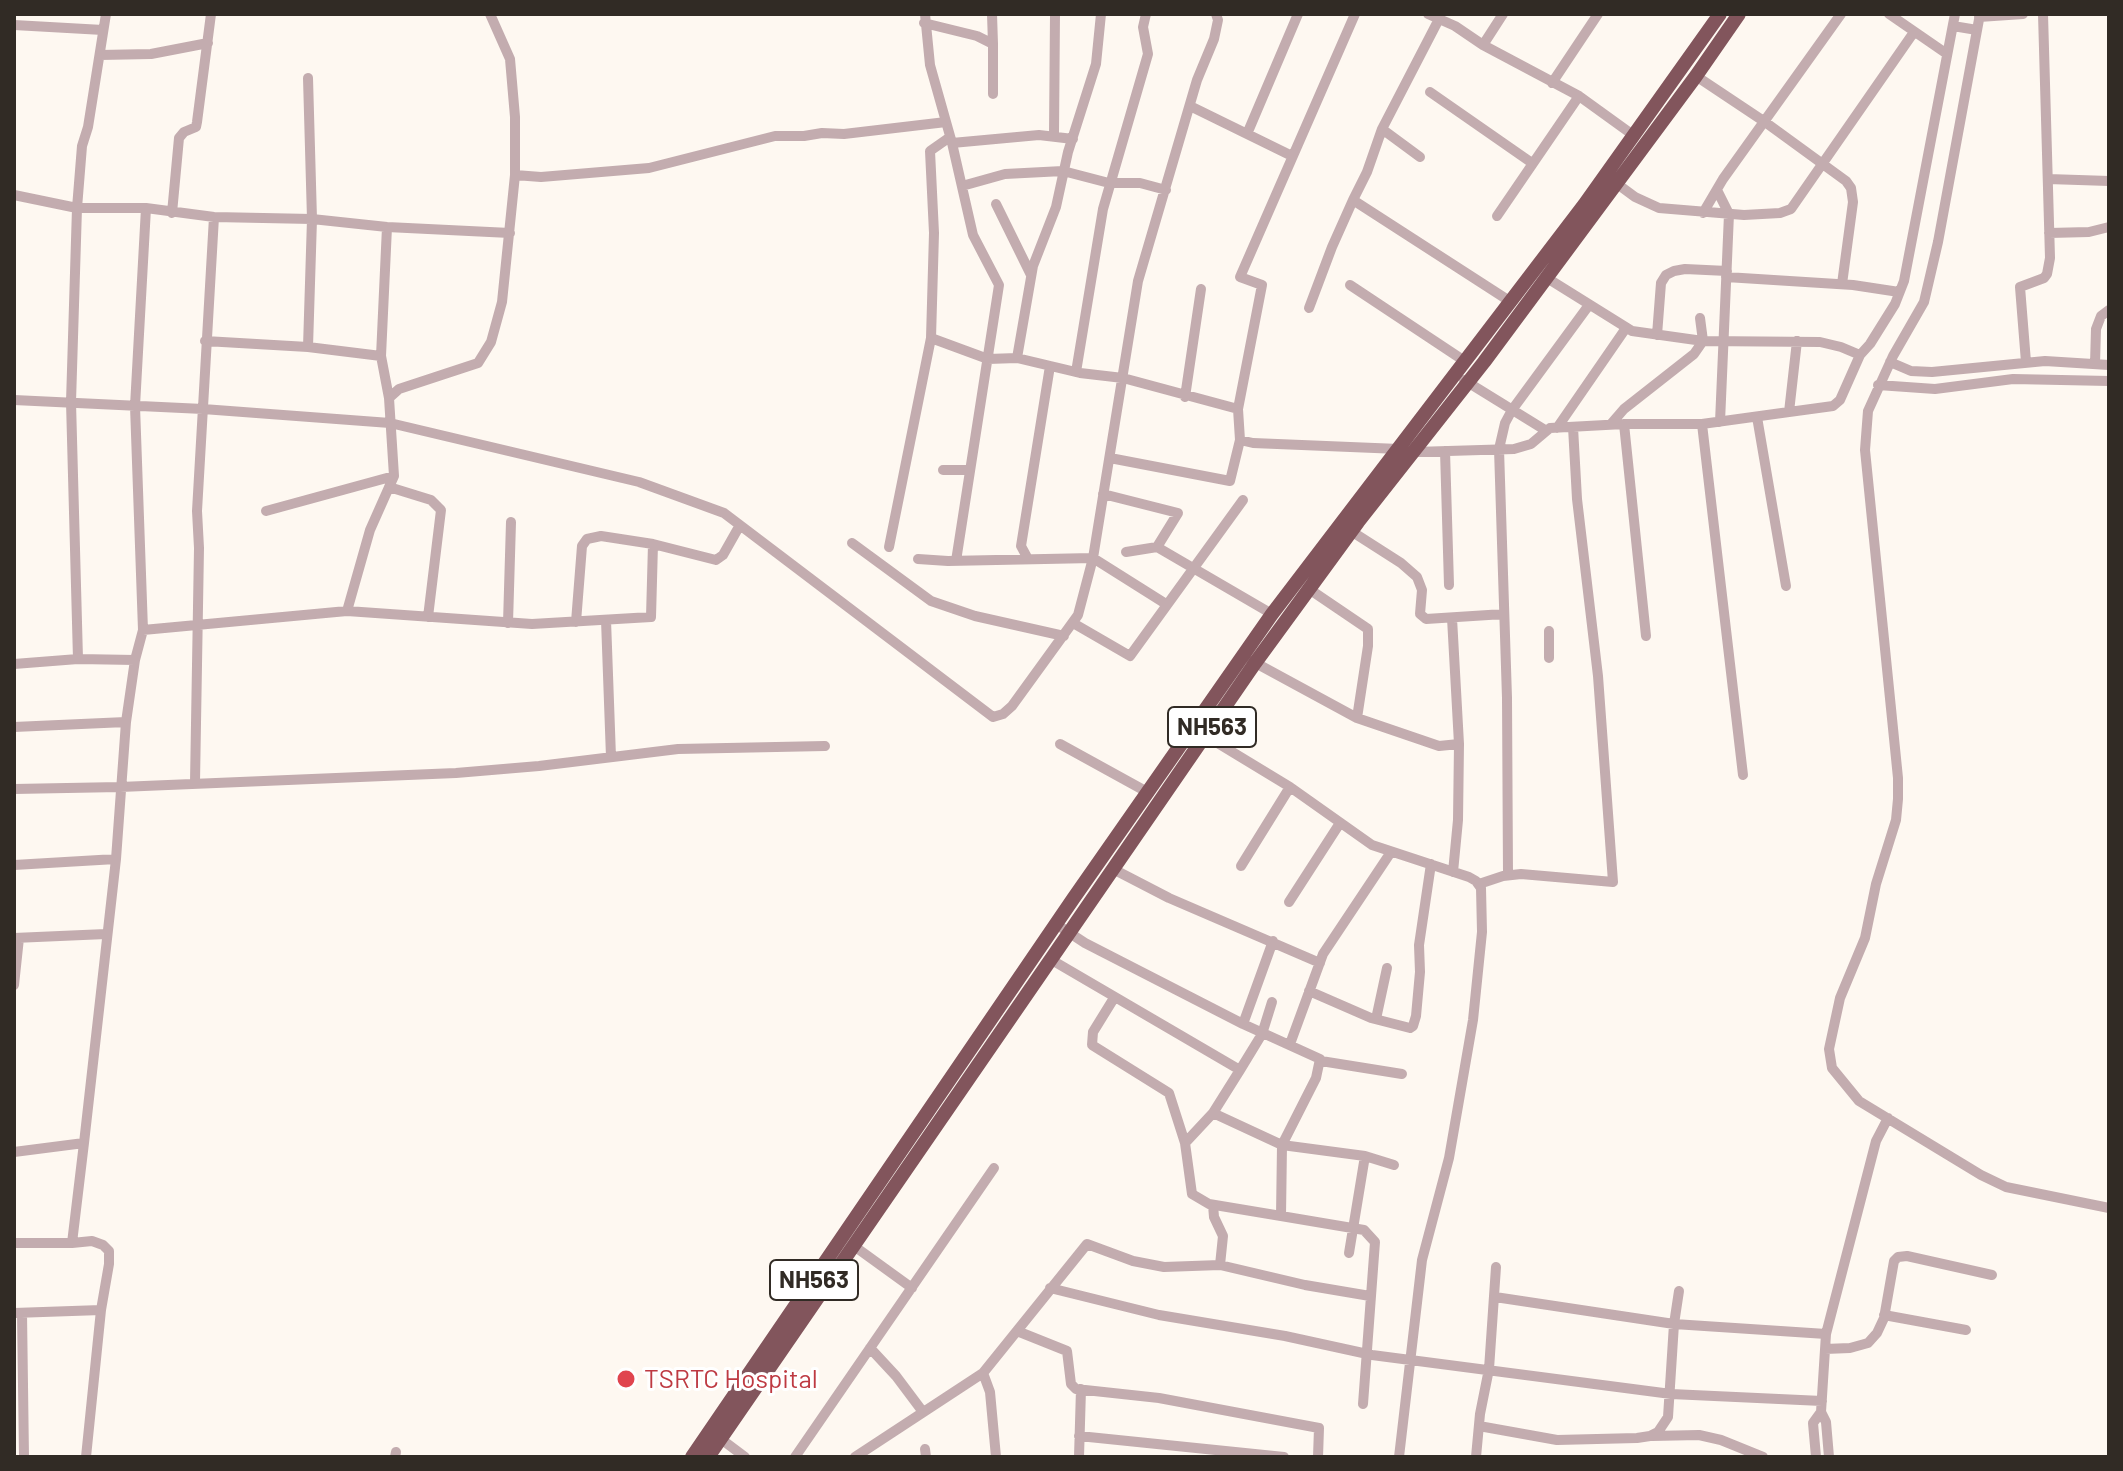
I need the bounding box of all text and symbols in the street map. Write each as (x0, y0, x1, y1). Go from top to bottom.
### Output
road number: NH563 (1168, 707, 1256, 747)
road number: NH563 (770, 1260, 858, 1300)
place label: TSRTC Hospital (644, 1363, 818, 1395)
marker: TSRTC Hospital (615, 1368, 637, 1390)

